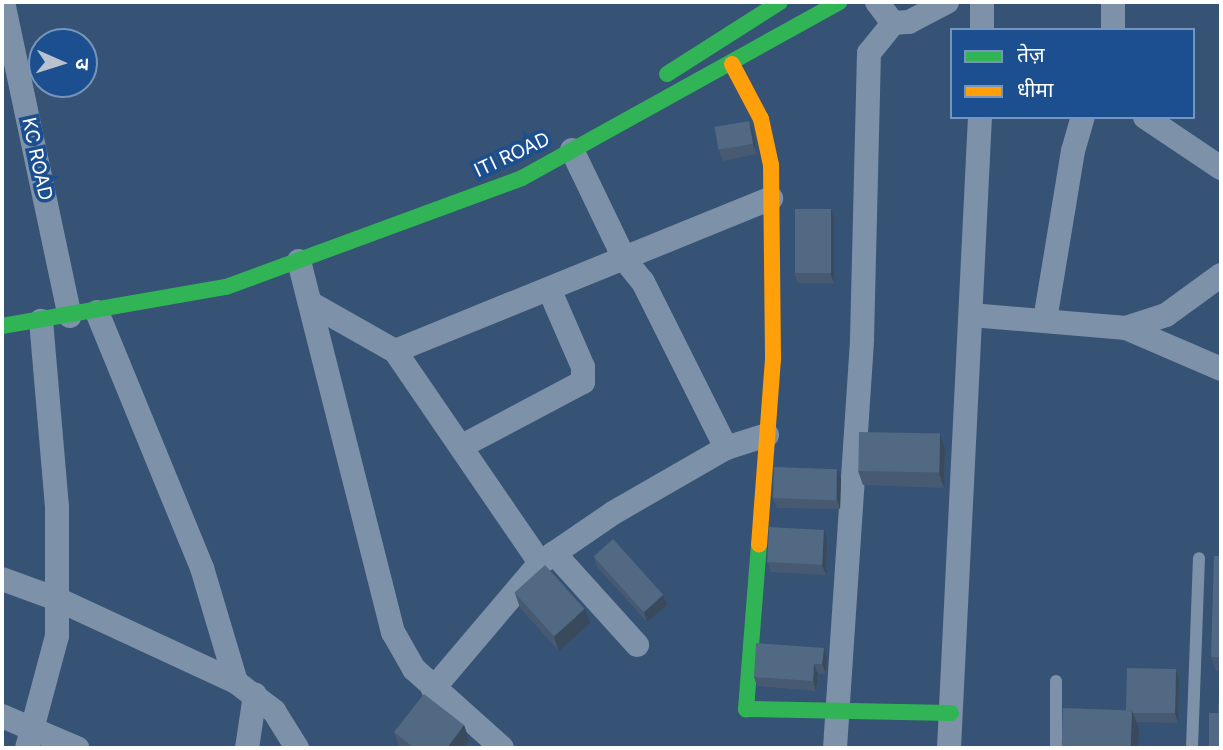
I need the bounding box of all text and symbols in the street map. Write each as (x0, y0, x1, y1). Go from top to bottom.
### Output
north arrow (28, 28, 98, 98)
legend (950, 28, 1195, 119)
text: तेज़ (1017, 42, 1045, 67)
text: उ (71, 58, 94, 70)
text: धीमा (1017, 77, 1053, 102)
street label: KC ROAD (17, 115, 57, 203)
street label: ITI ROAD (471, 128, 553, 182)

